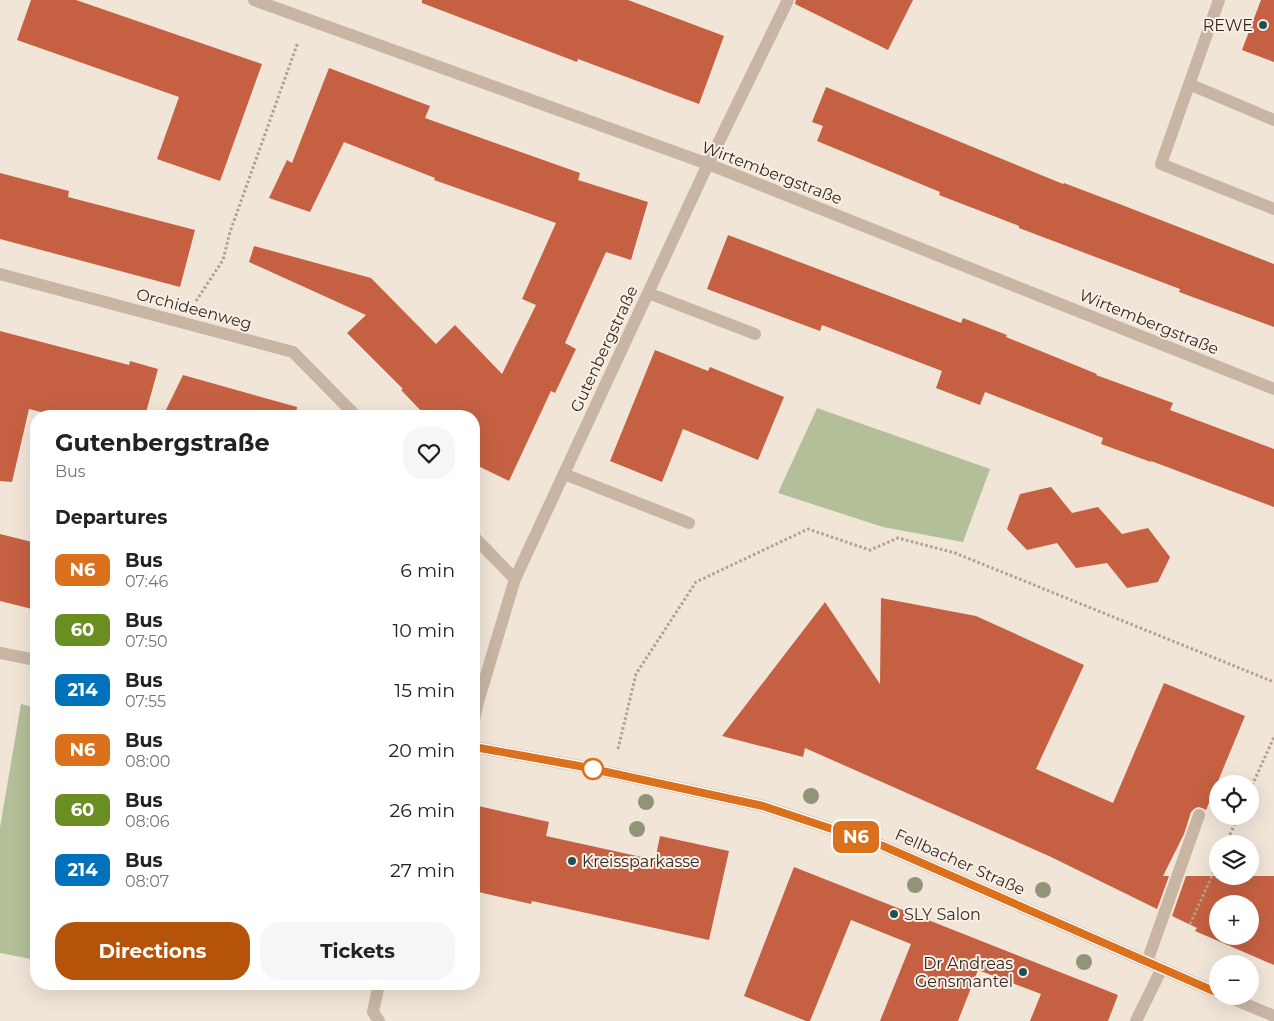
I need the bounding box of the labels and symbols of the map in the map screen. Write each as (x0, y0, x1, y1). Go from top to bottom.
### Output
place label: REWE (1203, 16, 1253, 35)
marker: REWE (1257, 19, 1269, 31)
street label: Wirtembergstraße (699, 137, 845, 209)
street label: Gutenbergstraße (566, 283, 642, 415)
street label: Orchideenweg (134, 284, 254, 334)
street label: Wirtembergstraße (1076, 285, 1222, 359)
unlabelled marker (582, 758, 604, 780)
line badge: N6 (834, 821, 878, 853)
street label: Fellbacher Straße (892, 825, 1028, 899)
place label: Kreissparkasse (582, 852, 700, 871)
marker: Kreissparkasse (566, 855, 578, 867)
place label: SLY Salon (904, 905, 981, 924)
marker: SLY Salon (888, 908, 900, 920)
place label: Dr Andreas Gensmantel (915, 954, 1013, 991)
marker: Dr Andreas Gensmantel (1017, 966, 1029, 978)

